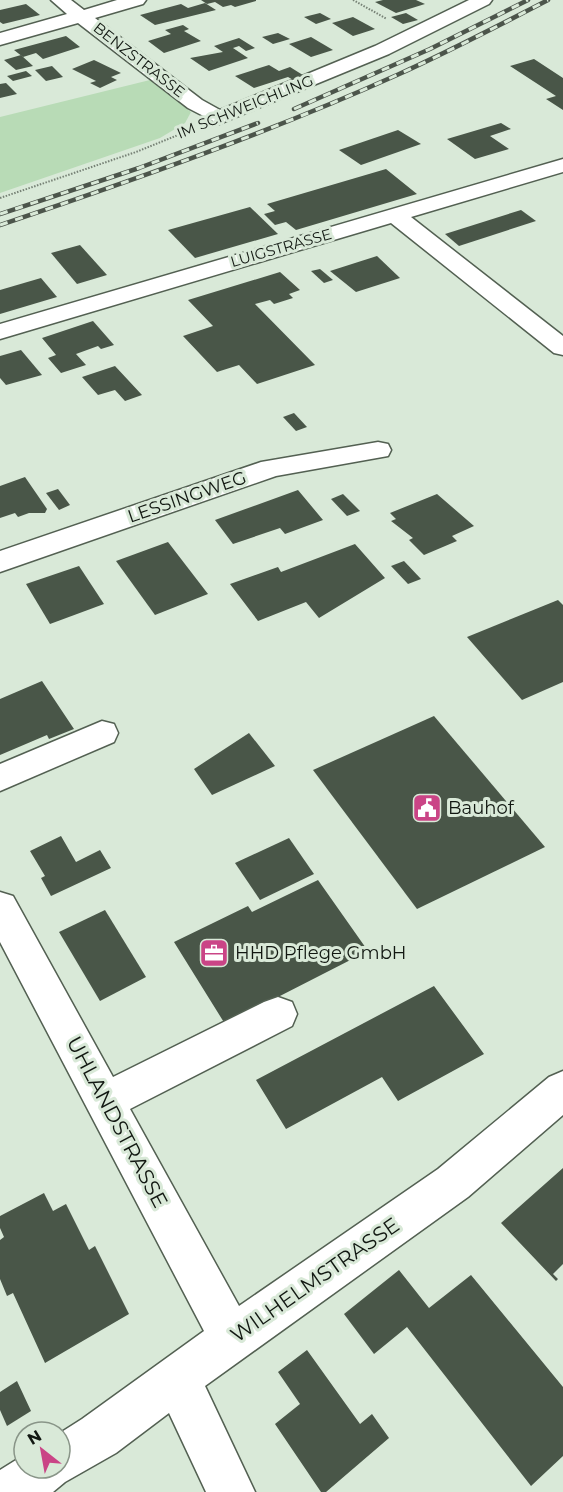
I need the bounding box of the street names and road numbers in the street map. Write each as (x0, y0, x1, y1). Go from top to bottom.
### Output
street label: BENZSTRASSE (90, 18, 189, 101)
street label: IM SCHWEICHLING (174, 70, 316, 143)
street label: LUIGSTRASSE (228, 224, 334, 271)
street label: LESSINGWEG (125, 466, 249, 528)
street label: UHLANDSTRASSE (62, 1032, 173, 1212)
street label: WILHELMSTRASSE (226, 1212, 404, 1347)

